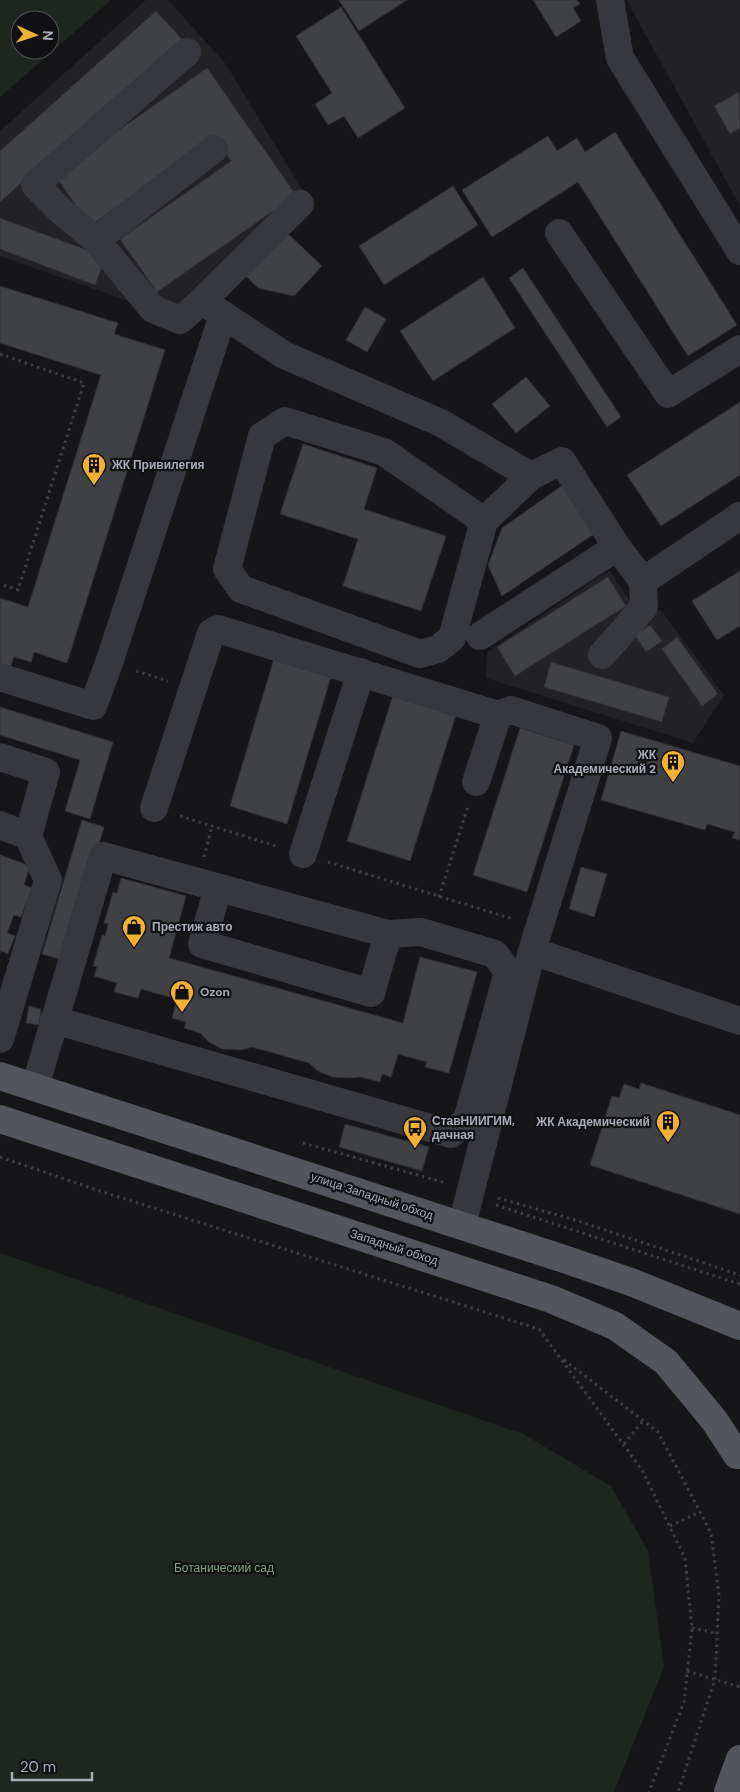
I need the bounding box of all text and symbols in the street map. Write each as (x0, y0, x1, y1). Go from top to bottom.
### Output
north arrow (10, 10, 60, 60)
text: N (39, 30, 57, 41)
building icon: ЖК Привилегия (81, 452, 107, 486)
place label: ЖК Привилегия (111, 457, 205, 473)
place label: ЖК Академический 2 (554, 747, 657, 777)
building icon: ЖК Академический 2 (660, 749, 686, 783)
shop icon: Престиж авто (121, 914, 147, 948)
place label: Престиж авто (152, 919, 233, 935)
shop icon: Ozon (169, 979, 195, 1013)
place label: Ozon (200, 984, 230, 1000)
building icon: ЖК Академический (655, 1109, 681, 1143)
place label: СтавНИИГИМ, дачная (432, 1113, 515, 1143)
place label: ЖК Академический (535, 1114, 650, 1130)
bus stop icon: СтавНИИГИМ, дачная (402, 1115, 428, 1149)
street label: улица Западный обход (309, 1169, 435, 1223)
street label: Западный обход (348, 1225, 440, 1269)
park label: Ботанический сад (174, 1560, 274, 1576)
scale bar (12, 1750, 92, 1782)
text: 20 m (20, 1757, 56, 1777)

